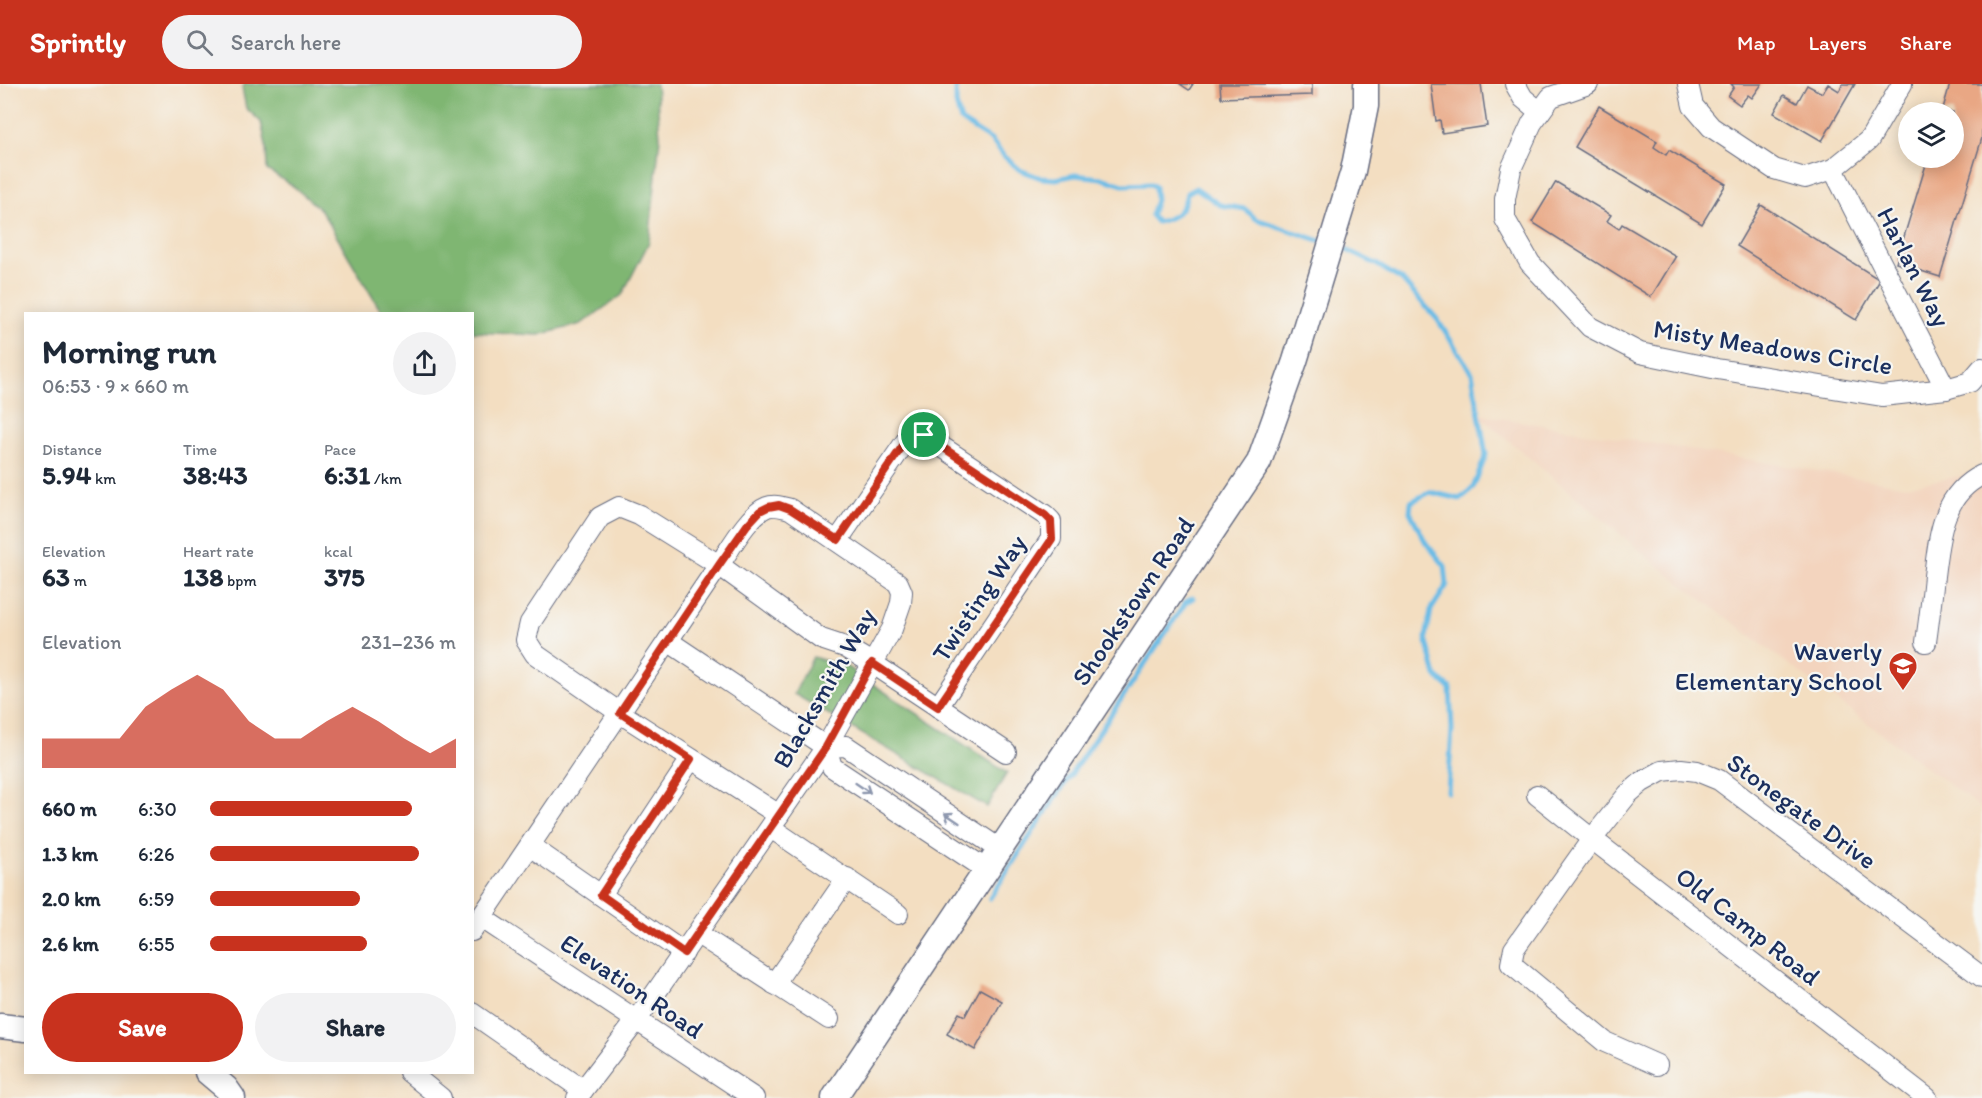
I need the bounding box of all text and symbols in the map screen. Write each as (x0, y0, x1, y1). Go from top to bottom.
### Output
search box (162, 15, 582, 69)
text: Sprintly (30, 25, 126, 59)
icon: search (183, 26, 216, 59)
text: Search here (231, 29, 341, 56)
text: Map (1737, 30, 1776, 55)
text: Layers (1809, 30, 1867, 55)
text: Share (1900, 30, 1952, 55)
map controls (1898, 102, 1964, 168)
button: layers (1898, 102, 1964, 168)
street label: Harlan Way (1870, 202, 1958, 332)
street label: Misty Meadows Circle (1651, 312, 1895, 382)
text: Morning run (42, 332, 217, 371)
button: share (393, 332, 456, 395)
text: 06:53 · 9 × 660 m (42, 374, 189, 398)
pin (898, 409, 949, 460)
icon: arrive (907, 418, 940, 451)
text: Distance (42, 440, 102, 459)
text: Time (183, 440, 217, 459)
text: Pace (324, 440, 356, 459)
text: 5.94 (42, 459, 91, 491)
text: 38:43 (183, 459, 248, 491)
text: 6:31 (324, 459, 370, 491)
text: km (91, 469, 116, 488)
text: /km (370, 469, 402, 488)
street label: Shookstown Road (1065, 510, 1202, 692)
street label: Twisting Way (925, 528, 1033, 668)
text: Elevation (42, 542, 106, 561)
text: Heart rate (183, 542, 254, 561)
text: kcal (324, 542, 352, 561)
text: 63 (42, 561, 70, 593)
text: 138 (183, 561, 223, 593)
text: 375 (324, 561, 365, 593)
text: m (70, 571, 87, 590)
text: bpm (223, 571, 257, 590)
street label: Blacksmith Way (765, 602, 883, 774)
text: Elevation (42, 630, 121, 654)
text: 231–236 m (361, 630, 456, 654)
place label: Waverly Elementary School (1675, 635, 1882, 697)
school or university icon: Waverly Elementary School (1887, 650, 1919, 692)
street label: Stonegate Drive (1721, 746, 1883, 876)
one-way arrow (855, 782, 871, 794)
text: 660 m (42, 797, 97, 821)
text: 6:30 (138, 797, 177, 821)
one-way arrow (944, 811, 961, 824)
text: 1.3 km (42, 842, 98, 866)
text: 6:26 (138, 842, 175, 866)
street label: Old Camp Road (1669, 860, 1827, 992)
text: 2.0 km (42, 887, 101, 911)
text: 6:59 (138, 887, 174, 911)
street label: Elevation Road (554, 926, 710, 1046)
text: 2.6 km (42, 932, 99, 956)
text: 6:55 (138, 932, 174, 956)
button: Save (42, 993, 243, 1062)
button: Share (255, 993, 456, 1062)

